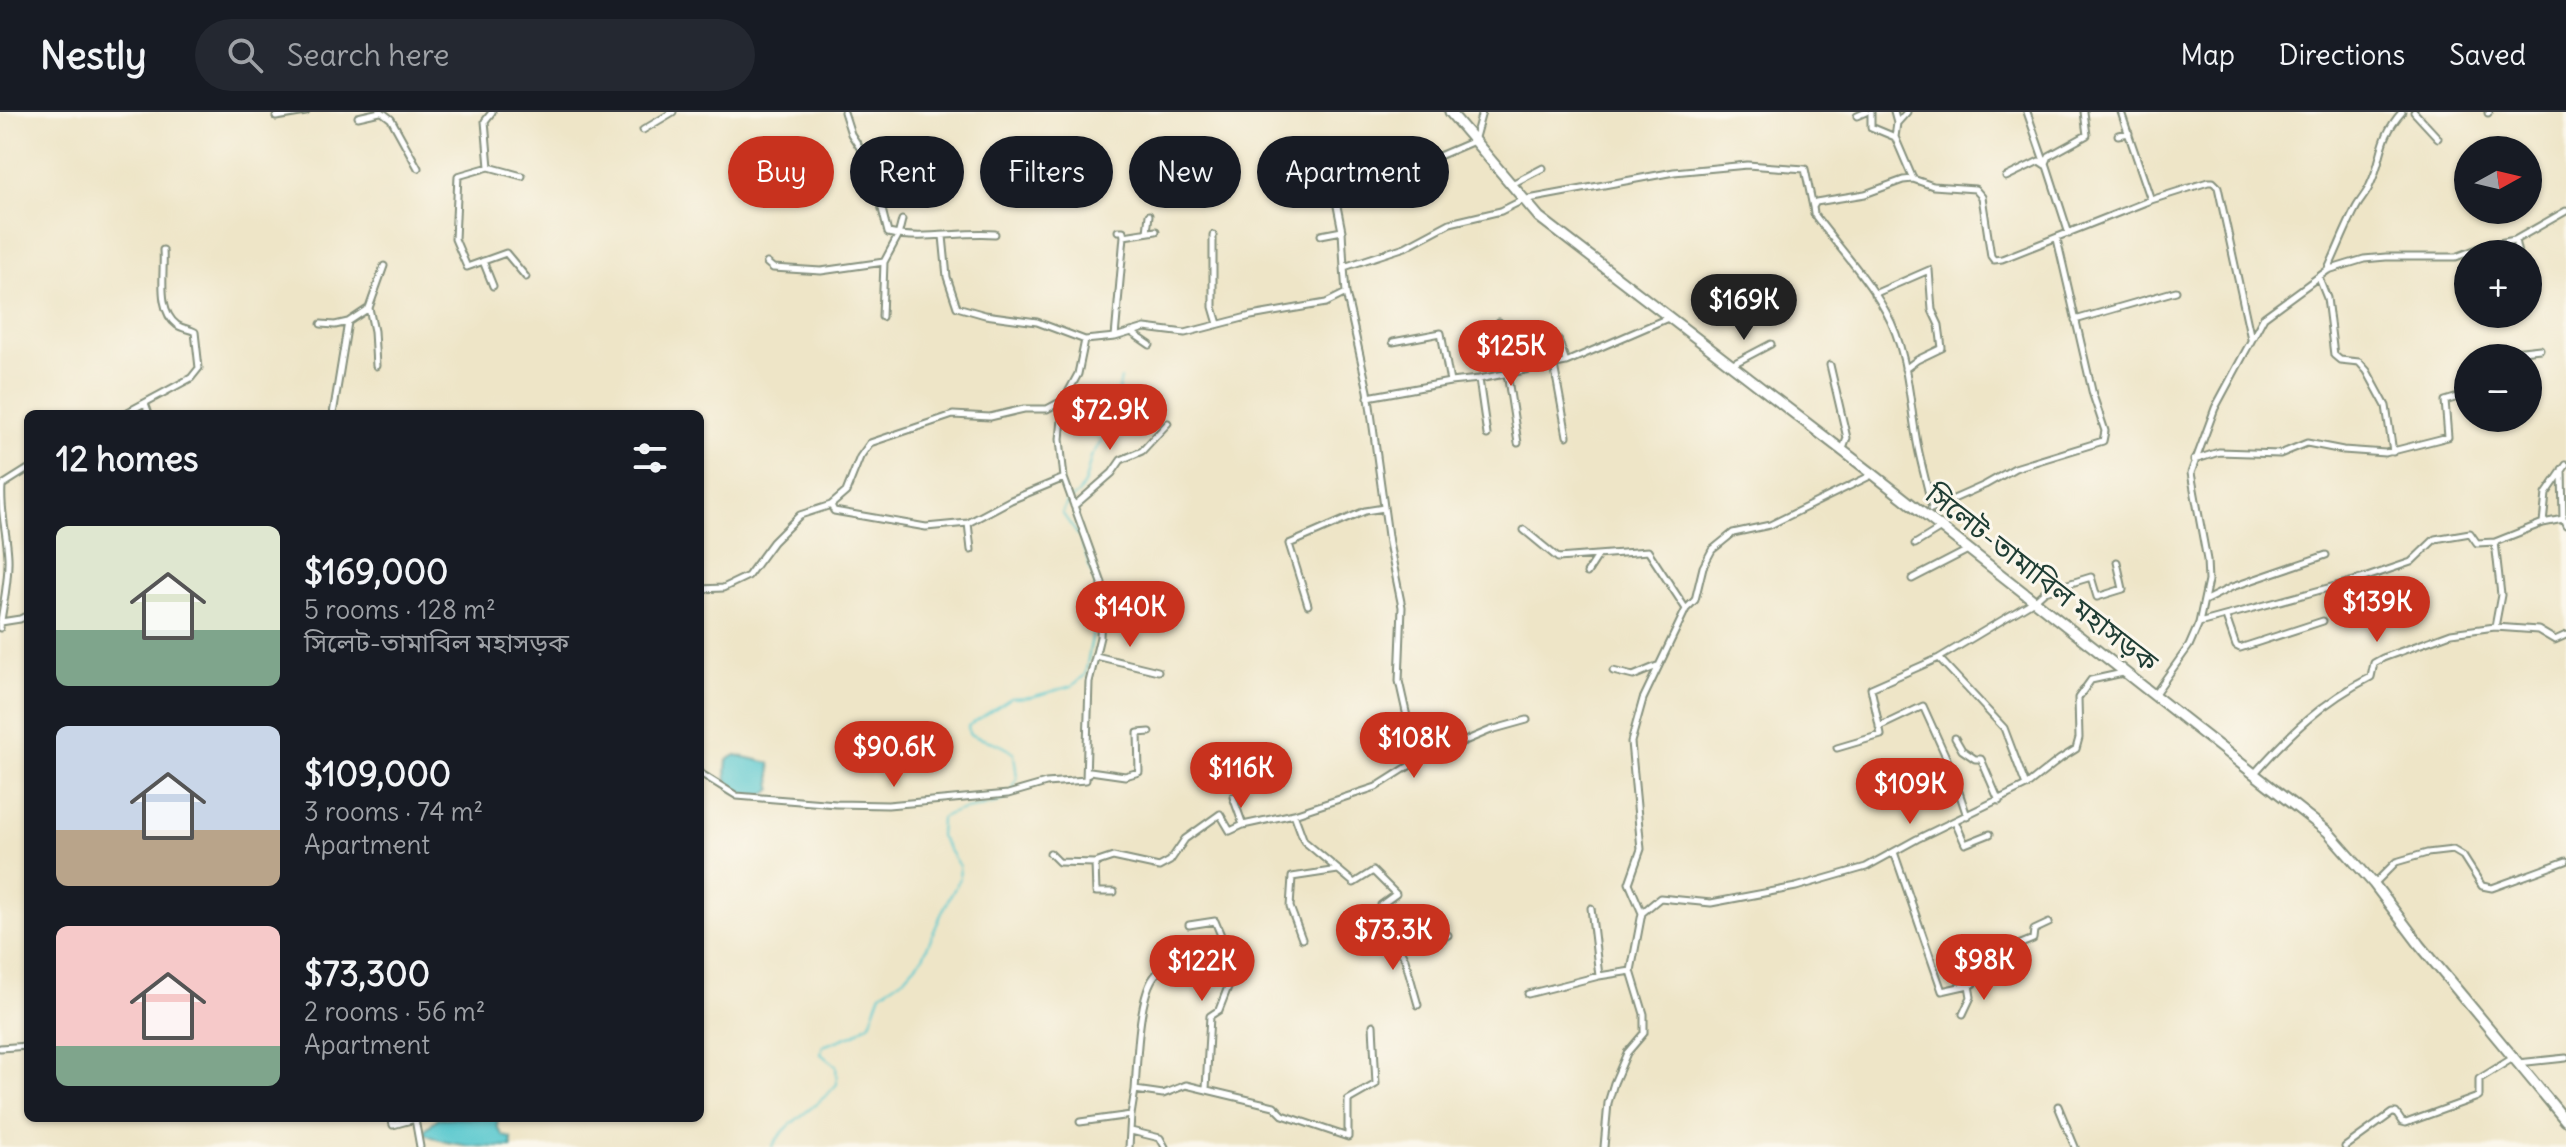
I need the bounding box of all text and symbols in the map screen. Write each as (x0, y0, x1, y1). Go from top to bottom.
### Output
search box (195, 19, 755, 91)
text: Nestly (40, 32, 147, 79)
icon: search (223, 33, 267, 77)
text: Search here (287, 36, 449, 74)
text: Map (2180, 37, 2235, 73)
text: Directions (2279, 37, 2405, 73)
text: Saved (2449, 37, 2526, 73)
chip: Buy (728, 136, 834, 208)
chip: Rent (850, 136, 964, 208)
chip: Filters (980, 136, 1113, 208)
chip: New (1129, 136, 1241, 208)
chip: Apartment (1257, 136, 1449, 208)
north arrow (2454, 136, 2542, 224)
map controls (2454, 136, 2542, 432)
button: + (2454, 240, 2542, 328)
pin: $169K (1688, 274, 1800, 342)
text: $169K (1709, 283, 1779, 316)
pin: $125K (1455, 320, 1567, 388)
text: $125K (1476, 329, 1546, 362)
button: − (2454, 344, 2542, 432)
pin: $72.9K (1045, 384, 1175, 452)
text: $72.9K (1071, 393, 1149, 426)
icon: filters (628, 436, 672, 480)
text: 12 homes (56, 437, 199, 480)
street label: সিলেট-তামাবিল মহাসড়ক (1918, 475, 2166, 680)
text: $169,000 (304, 550, 448, 593)
icon: home (120, 558, 216, 654)
pin: $139K (2321, 576, 2433, 644)
pin: $140K (1074, 581, 1186, 649)
text: $139K (2342, 585, 2412, 618)
text: $140K (1094, 590, 1166, 623)
text: 5 rooms · 128 m² (304, 593, 496, 626)
text: সিলেট-তামাবিল মহাসড়ক (304, 626, 569, 659)
pin: $108K (1358, 712, 1470, 780)
pin: $90.6K (829, 721, 959, 789)
text: $108K (1378, 721, 1450, 754)
text: $90.6K (853, 730, 935, 763)
pin: $116K (1185, 742, 1297, 810)
text: $116K (1208, 751, 1274, 784)
text: $109,000 (304, 752, 451, 795)
icon: home (120, 758, 216, 854)
pin: $109K (1854, 758, 1966, 826)
text: $109K (1874, 767, 1946, 800)
text: 3 rooms · 74 m² (304, 795, 483, 828)
text: Apartment (304, 828, 430, 861)
pin: $73.3K (1328, 904, 1458, 972)
text: $73.3K (1354, 913, 1432, 946)
pin: $98K (1937, 934, 2031, 1002)
pin: $122K (1146, 935, 1258, 1003)
text: $98K (1954, 943, 2014, 976)
text: $122K (1168, 944, 1236, 977)
text: $73,300 (304, 952, 430, 995)
icon: home (120, 958, 216, 1054)
text: 2 rooms · 56 m² (304, 995, 485, 1028)
text: Apartment (304, 1028, 430, 1061)

